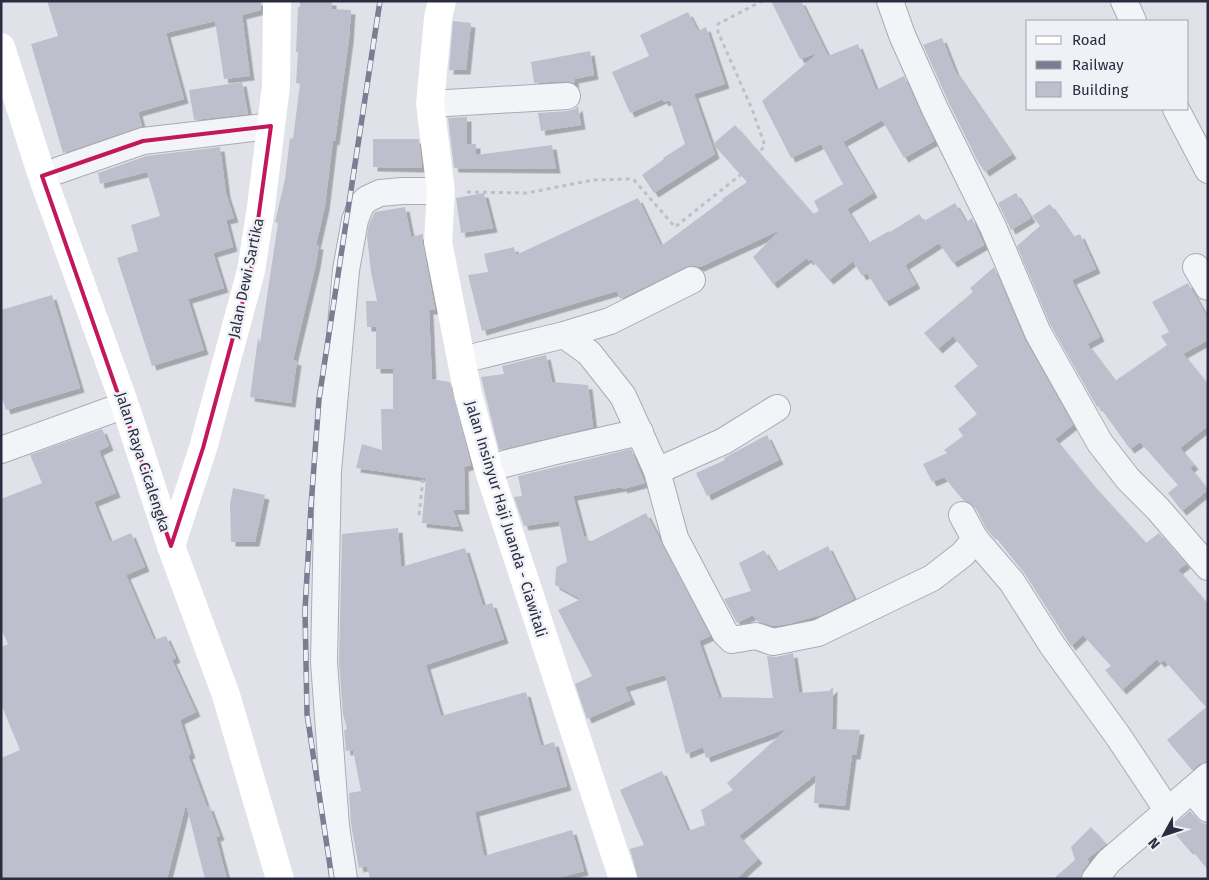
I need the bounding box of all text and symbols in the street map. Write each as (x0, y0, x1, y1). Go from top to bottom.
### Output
legend (1026, 20, 1189, 110)
text: Road (1072, 31, 1107, 49)
text: Railway (1072, 56, 1124, 74)
text: Building (1072, 81, 1128, 99)
street label: Jalan Dewi Sartika (225, 216, 267, 340)
street label: Jalan Raya Cicalengka (112, 390, 174, 534)
street label: Jalan Insinyur Haji Juanda - Ciawitali (461, 399, 551, 639)
north arrow (1139, 810, 1189, 860)
text: N (1145, 834, 1164, 852)

